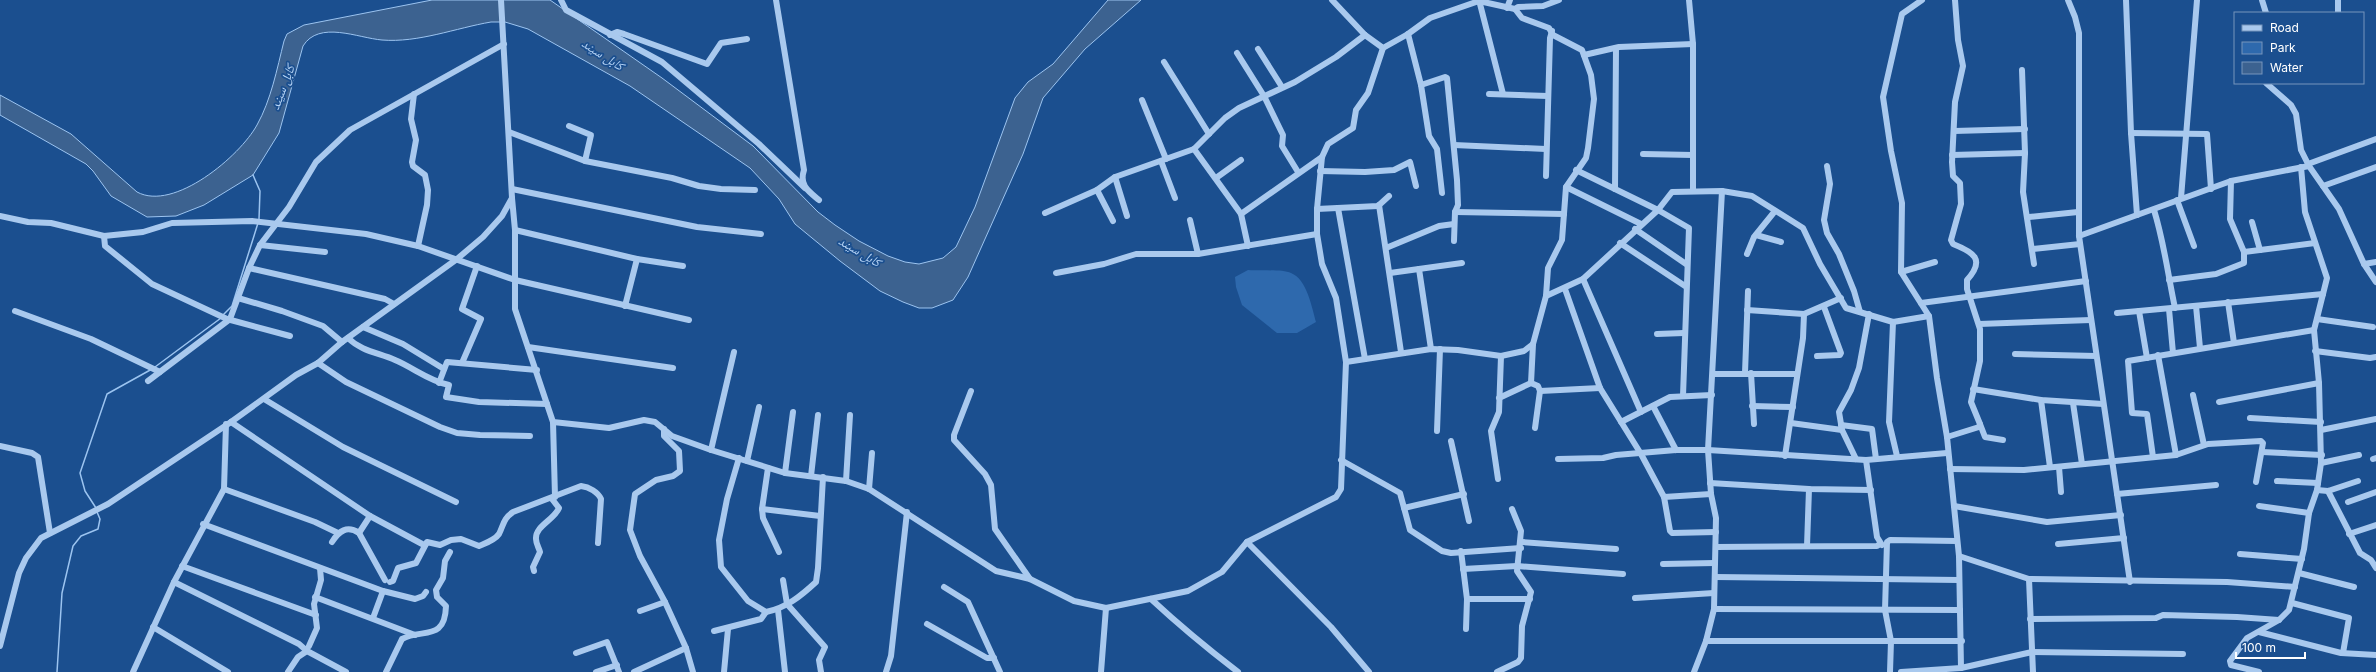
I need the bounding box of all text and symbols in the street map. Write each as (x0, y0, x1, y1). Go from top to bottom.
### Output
legend (2234, 12, 2364, 84)
text: Road (2270, 20, 2299, 35)
water label: کابل سيند (578, 35, 629, 76)
text: Park (2270, 40, 2296, 55)
water label: کابل سيند (266, 60, 300, 112)
text: Water (2270, 60, 2304, 75)
water label: کابل سيند (835, 232, 886, 272)
scale bar (2236, 634, 2305, 660)
text: 100 m (2242, 640, 2276, 655)

